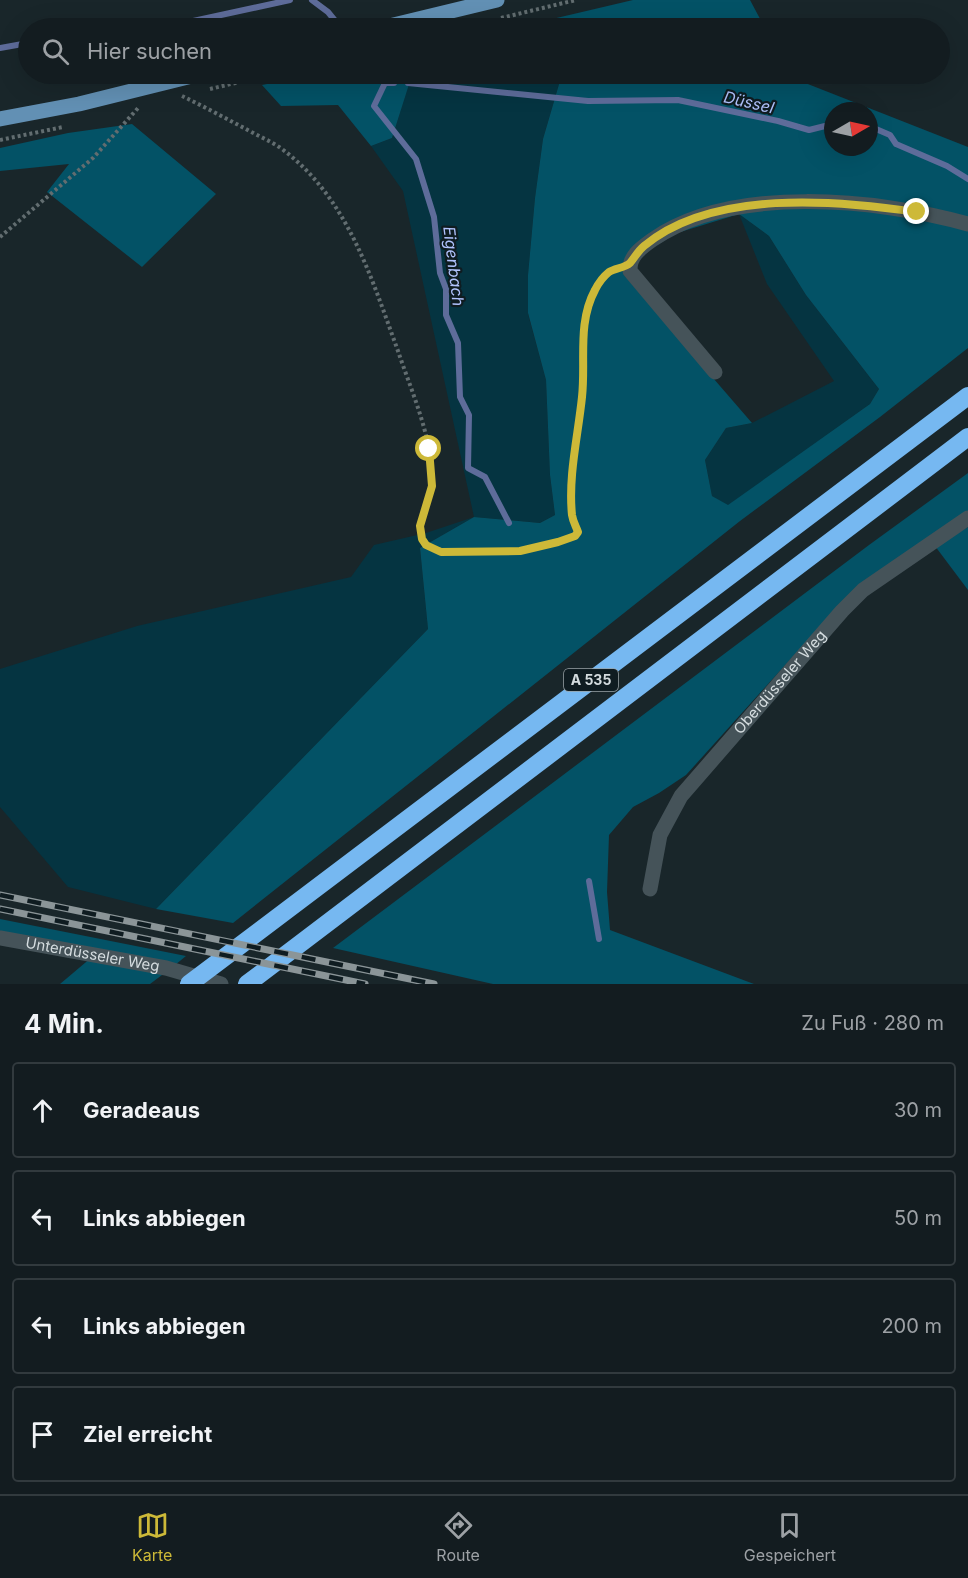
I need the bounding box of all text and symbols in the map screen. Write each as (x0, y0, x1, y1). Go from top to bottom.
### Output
search box (18, 18, 950, 84)
icon: search (39, 35, 72, 68)
text: Hier suchen (87, 38, 212, 64)
water label: Düssel (722, 87, 776, 118)
north arrow (824, 102, 878, 156)
route end (903, 198, 929, 224)
water label: Eigenbach (439, 225, 469, 307)
route start (415, 435, 441, 461)
street label: Oberdüsseler Weg (729, 626, 830, 738)
road number: A 535 (564, 669, 618, 691)
street label: Unterdüsseler Weg (24, 933, 161, 976)
text: 4 Min. (24, 1008, 104, 1039)
text: Zu Fuß · 280 m (801, 1011, 944, 1035)
icon: ahead (26, 1094, 59, 1127)
text: Geradeaus (83, 1097, 200, 1123)
text: 30 m (894, 1098, 942, 1122)
icon: left (26, 1202, 59, 1235)
text: Links abbiegen (83, 1205, 246, 1231)
text: 50 m (894, 1206, 942, 1230)
icon: left (26, 1310, 59, 1343)
text: Links abbiegen (83, 1313, 246, 1339)
text: 200 m (881, 1314, 942, 1338)
icon: arrive (26, 1418, 59, 1451)
text: Ziel erreicht (83, 1421, 212, 1447)
tab: Karte (132, 1509, 172, 1565)
tab: Route (436, 1509, 480, 1565)
tab: Gespeichert (744, 1509, 836, 1565)

